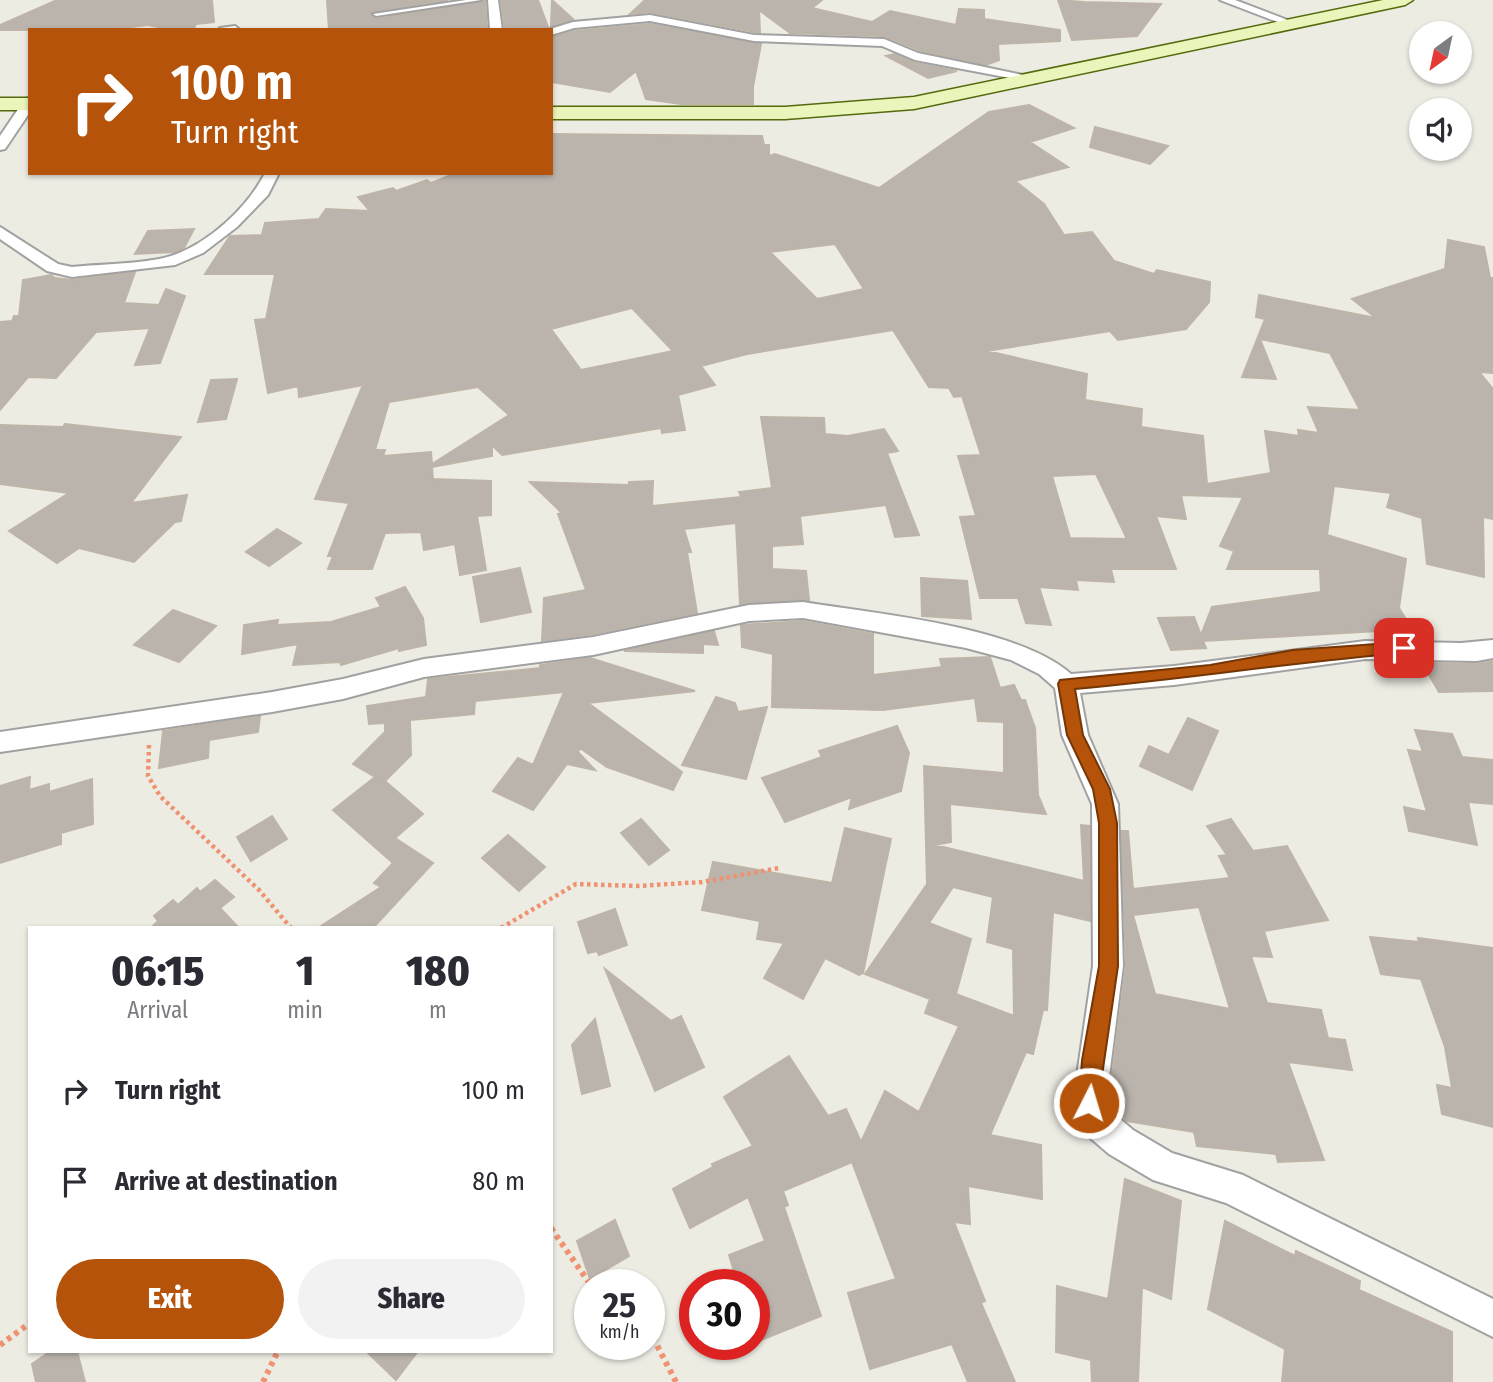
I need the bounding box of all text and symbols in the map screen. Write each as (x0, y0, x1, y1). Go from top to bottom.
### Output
north arrow (1409, 21, 1472, 84)
map controls (1409, 21, 1472, 161)
text: 100 m (171, 53, 293, 112)
icon: right (56, 56, 147, 147)
button: sound (1409, 98, 1472, 161)
text: Turn right (171, 113, 298, 151)
pin (1374, 618, 1434, 678)
icon: arrive (1385, 629, 1423, 667)
text: 06:15 (111, 946, 204, 996)
text: 1 (296, 946, 314, 996)
text: 180 (406, 946, 470, 996)
text: Arrival (127, 996, 188, 1024)
text: min (287, 996, 323, 1024)
text: m (429, 996, 447, 1024)
position arrow (1052, 1066, 1126, 1140)
icon: right (56, 1072, 94, 1110)
text: Turn right (115, 1075, 221, 1106)
text: 100 m (462, 1075, 525, 1106)
icon: arrive (56, 1163, 94, 1201)
text: Arrive at destination (115, 1166, 338, 1197)
text: 80 m (472, 1166, 525, 1197)
button: Exit (56, 1259, 284, 1339)
button: Share (298, 1259, 525, 1339)
speed limit sign: 30 (679, 1269, 770, 1360)
text: 25 (603, 1284, 636, 1326)
text: km/h (599, 1321, 640, 1343)

